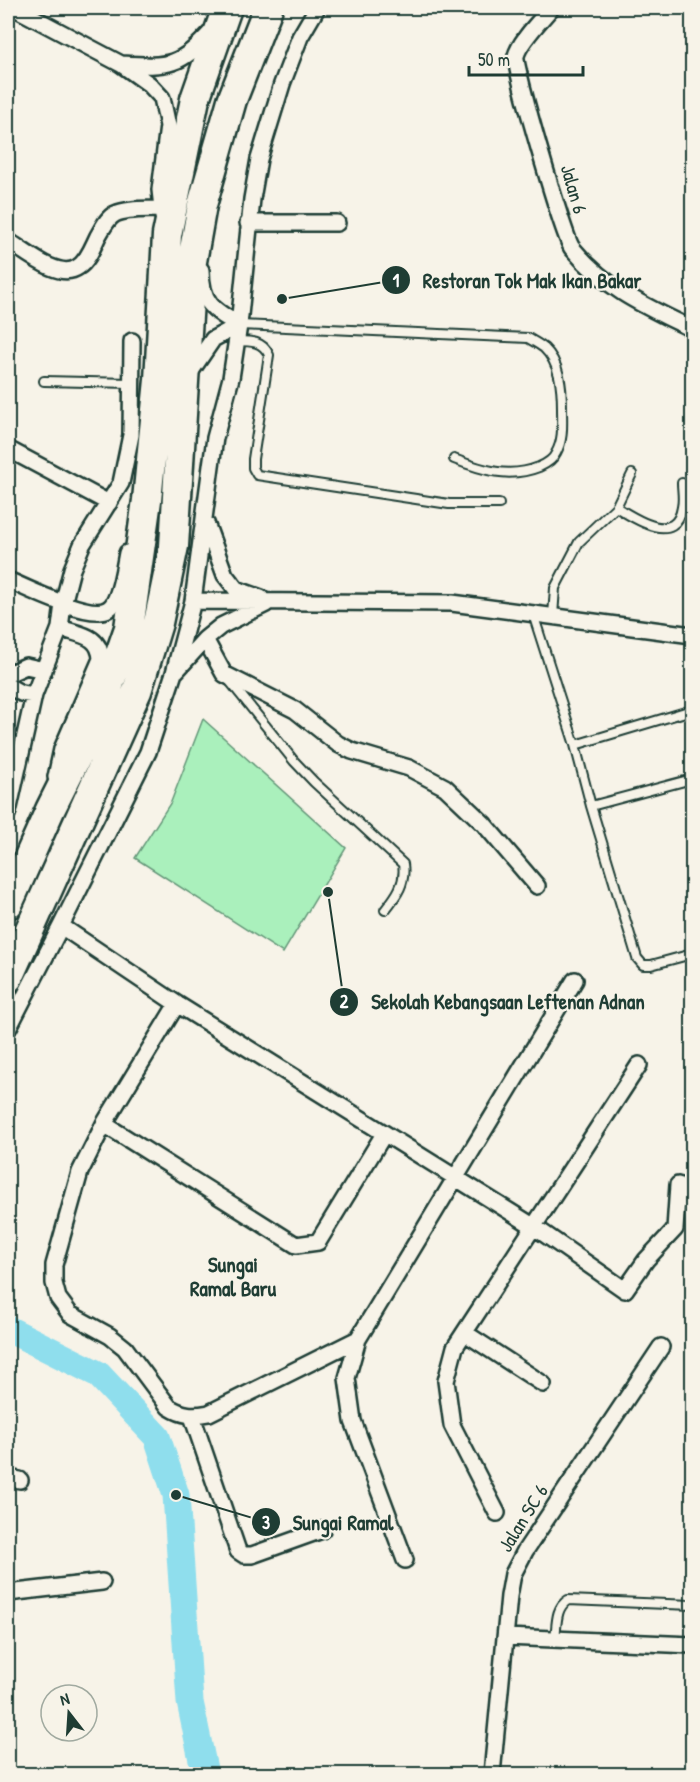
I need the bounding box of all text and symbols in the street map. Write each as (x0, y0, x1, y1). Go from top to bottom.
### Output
scale bar (469, 39, 583, 77)
text: 50 m (478, 47, 510, 72)
street label: Jalan 6 (555, 161, 594, 217)
callout: Restoran Tok Mak Ikan Bakar (381, 261, 653, 300)
text: Restoran Tok Mak Ikan Bakar (423, 266, 642, 295)
text: 1 (393, 268, 400, 293)
callout: Sekolah Kebangsaan Leftenan Adnan (329, 983, 657, 1022)
text: Sekolah Kebangsaan Leftenan Adnan (371, 987, 645, 1017)
text: 2 (340, 989, 349, 1014)
district label: Sungai Ramal Baru (190, 1250, 277, 1303)
street label: Jalan SC 6 (491, 1479, 554, 1557)
callout: Sungai Ramal (251, 1503, 405, 1542)
text: Sungai Ramal (293, 1508, 394, 1538)
text: 3 (262, 1510, 270, 1535)
north arrow (39, 1683, 99, 1743)
text: N (57, 1687, 72, 1710)

